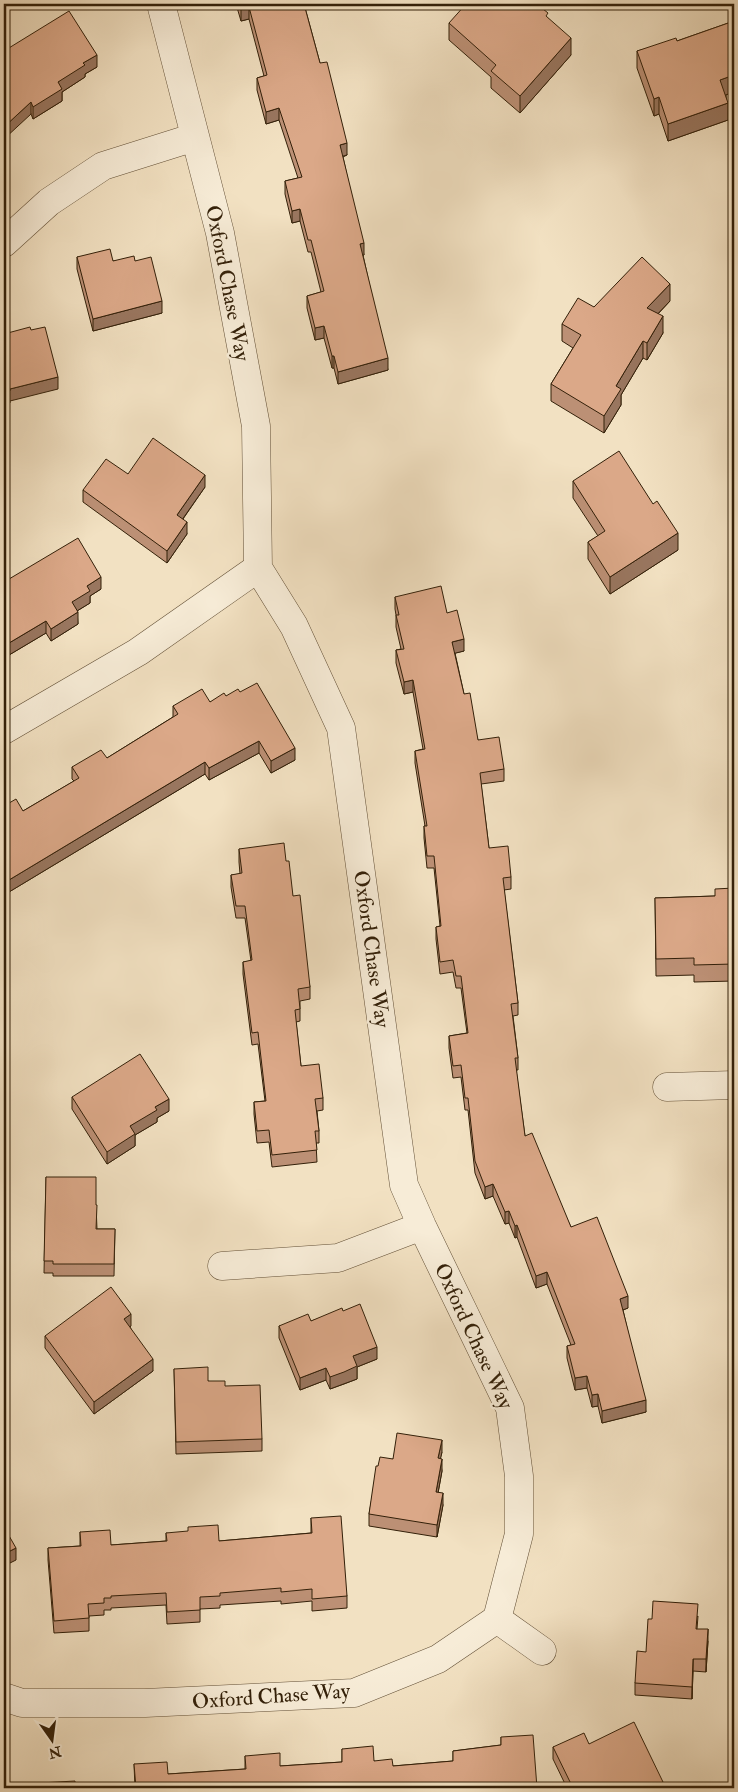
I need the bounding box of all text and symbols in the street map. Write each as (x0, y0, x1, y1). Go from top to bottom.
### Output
street label: Oxford Chase Way (199, 203, 256, 364)
street label: Oxford Chase Way (347, 869, 396, 1030)
street label: Oxford Chase Way (428, 1259, 520, 1414)
street label: Oxford Chase Way (191, 1677, 352, 1715)
north arrow (28, 1714, 78, 1764)
text: N (46, 1742, 64, 1762)

